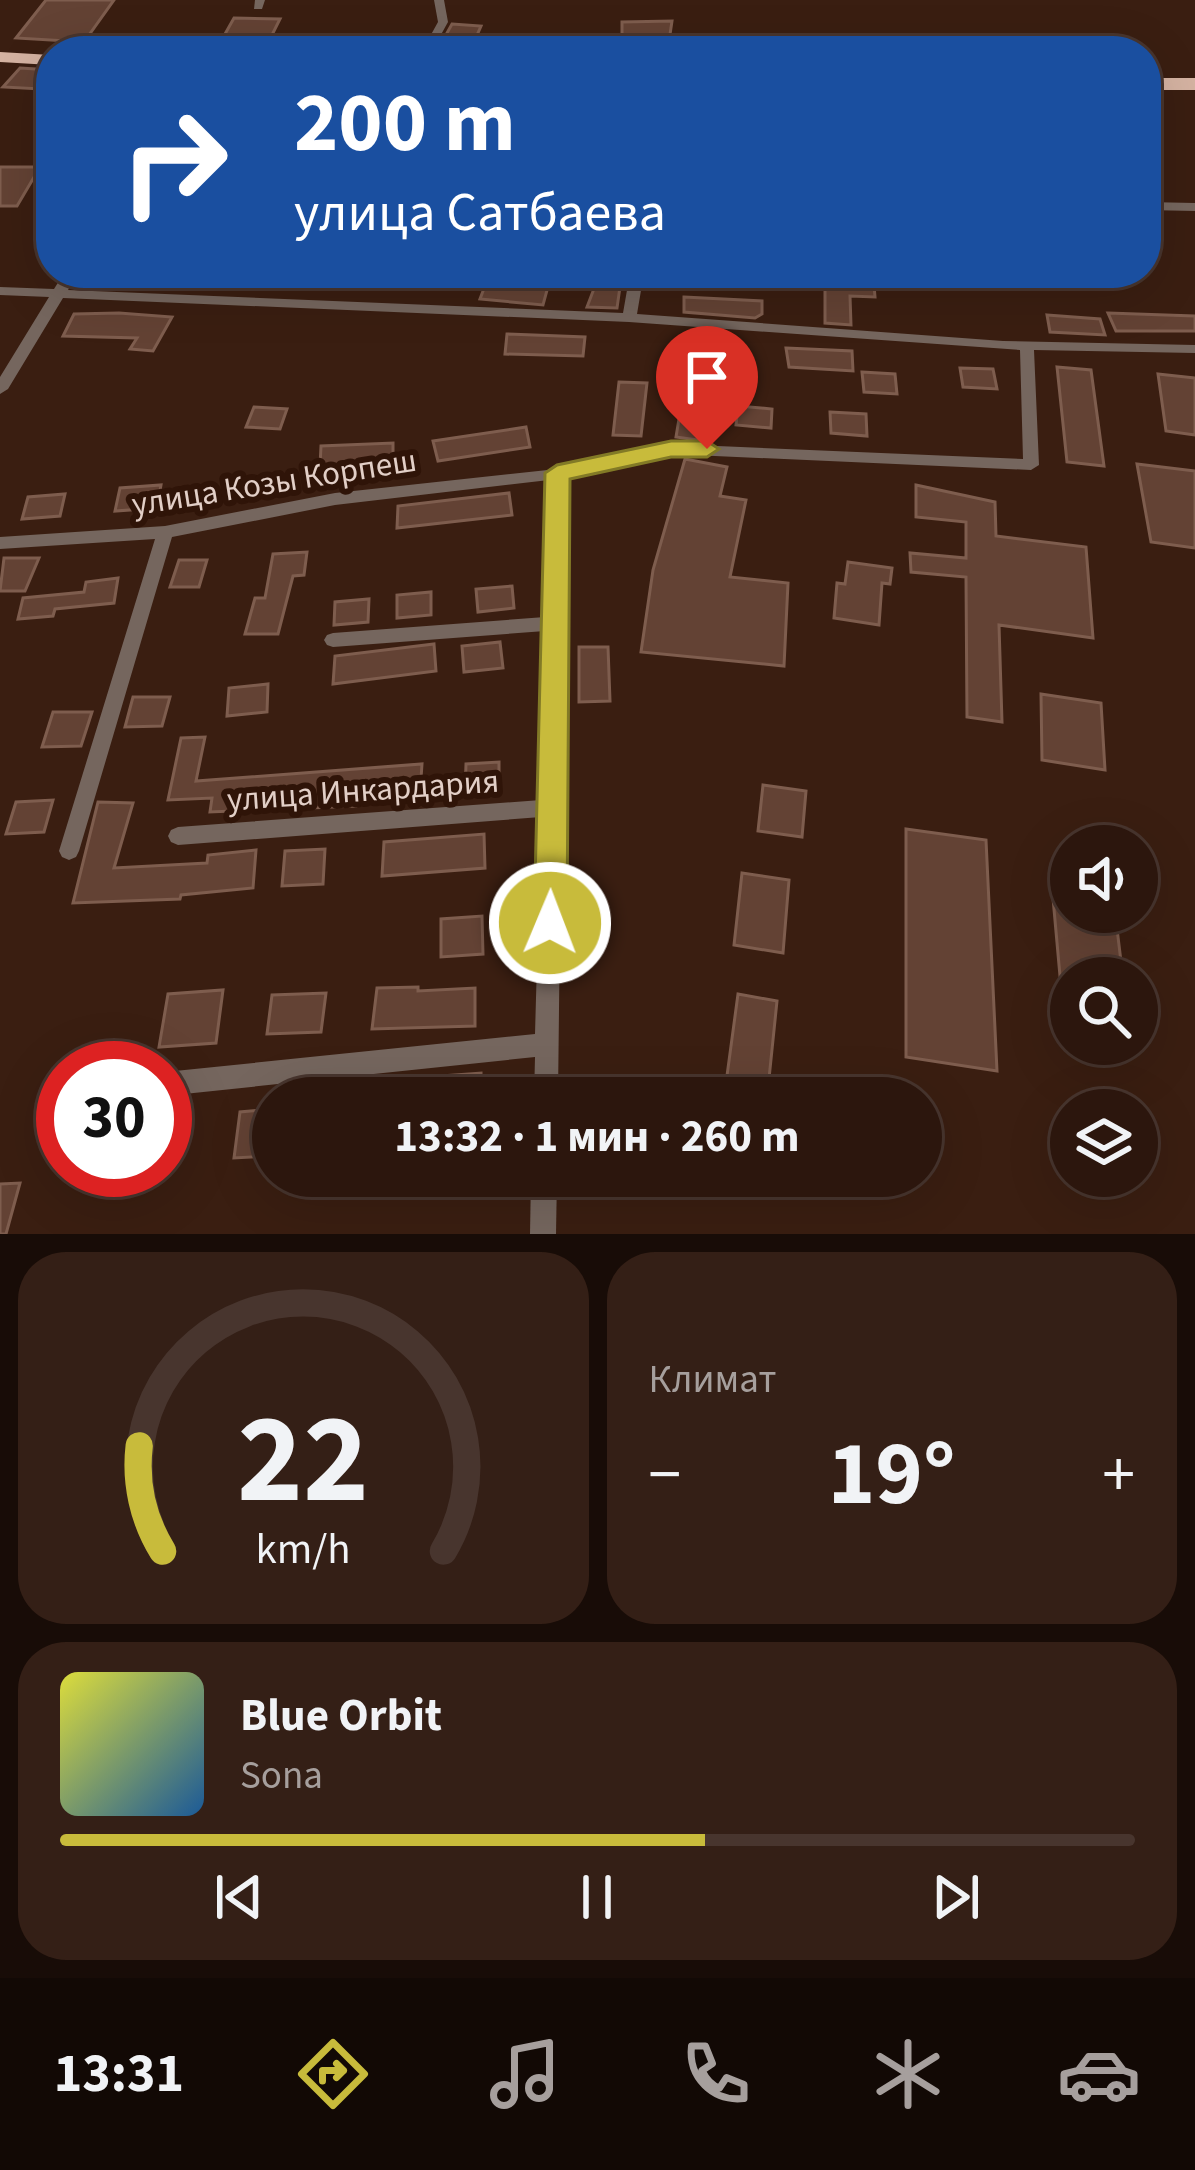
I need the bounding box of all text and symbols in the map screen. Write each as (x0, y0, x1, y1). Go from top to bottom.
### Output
text: 200 m (294, 64, 516, 184)
icon: right (96, 84, 252, 240)
text: улица Сатбаева (294, 175, 666, 252)
pin (656, 326, 758, 449)
icon: arrive (674, 344, 740, 410)
street label: улица Козы Корпеш (129, 437, 420, 528)
street label: улица Инкардария (225, 758, 501, 823)
map controls (1050, 825, 1158, 1197)
button: sound (1050, 825, 1158, 933)
position arrow (487, 860, 613, 986)
button: search (1050, 957, 1158, 1065)
speed limit sign: 30 (36, 1041, 192, 1197)
button: layers (1050, 1089, 1158, 1197)
text: 13:32 · 1 мин · 260 m (394, 1105, 800, 1169)
text: Климат (649, 1352, 776, 1408)
text: 22 (237, 1372, 369, 1550)
text: 19° (828, 1411, 956, 1539)
text: − (649, 1428, 681, 1522)
text: + (1102, 1428, 1135, 1522)
text: km/h (256, 1519, 351, 1580)
text: Blue Orbit (240, 1684, 442, 1748)
text: Sona (240, 1748, 323, 1804)
icon: previous (206, 1864, 272, 1930)
icon: pause (564, 1864, 630, 1930)
icon: next (923, 1864, 989, 1930)
icon: directions (291, 2032, 375, 2116)
icon: music (483, 2032, 567, 2116)
icon: phone (674, 2032, 758, 2116)
icon: climate (866, 2032, 950, 2116)
icon: car (1057, 2032, 1141, 2116)
text: 13:31 (54, 2036, 184, 2113)

